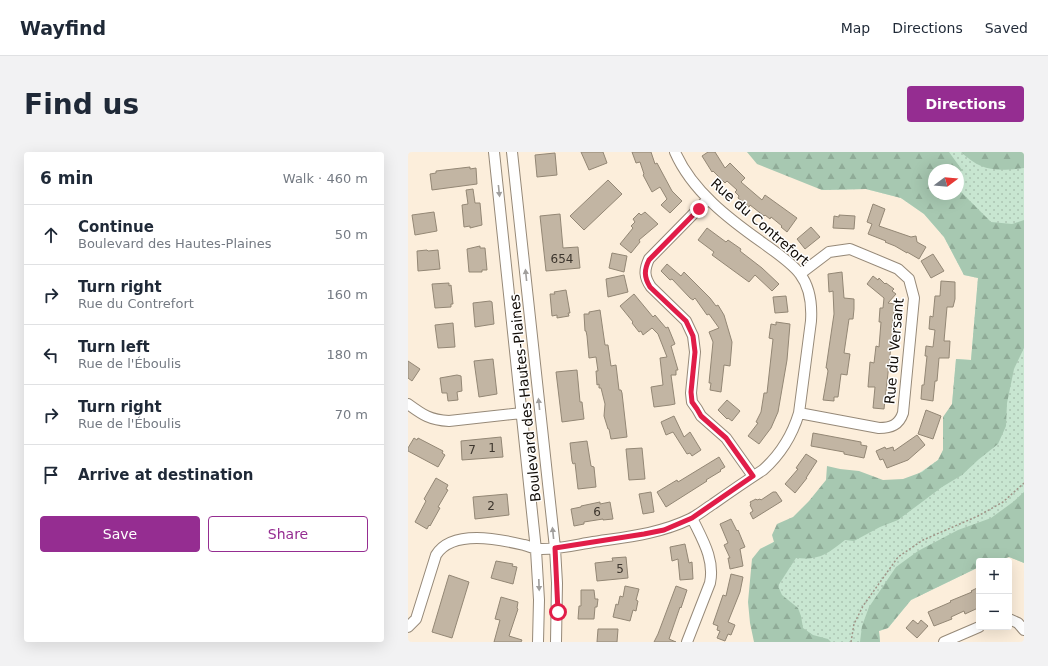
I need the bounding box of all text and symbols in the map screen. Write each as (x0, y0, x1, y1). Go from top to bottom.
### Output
text: Wayfind (20, 17, 106, 39)
text: Map (841, 20, 870, 36)
text: Directions (892, 20, 963, 36)
text: Saved (985, 20, 1028, 36)
button: Directions (907, 86, 1024, 122)
text: Find us (24, 88, 139, 121)
north arrow (928, 164, 964, 200)
text: 6 min (40, 168, 93, 188)
text: Walk · 460 m (283, 171, 368, 186)
street label: Rue du Contrefort (708, 175, 813, 269)
one-way arrow (495, 185, 502, 197)
route end (690, 200, 708, 218)
text: Continue (78, 218, 154, 236)
icon: ahead (40, 224, 62, 246)
text: 50 m (335, 227, 368, 242)
text: Boulevard des Hautes-Plaines (78, 236, 272, 251)
house number: 654 (551, 252, 573, 266)
one-way arrow (522, 269, 529, 281)
text: Turn right (78, 278, 162, 296)
icon: right (40, 284, 62, 306)
text: 160 m (326, 287, 368, 302)
street label: Boulevard des Hautes-Plaines (506, 293, 544, 503)
text: Rue du Contrefort (78, 296, 194, 311)
street label: Rue du Versant (881, 297, 907, 405)
text: Turn left (78, 338, 150, 356)
icon: left (40, 344, 62, 366)
text: 180 m (326, 347, 368, 362)
text: Rue de l'Éboulis (78, 356, 181, 371)
text: Turn right (78, 398, 162, 416)
one-way arrow (536, 398, 543, 410)
icon: right (40, 404, 62, 426)
text: 70 m (335, 407, 368, 422)
text: Rue de l'Éboulis (78, 416, 181, 431)
house number: 1 (488, 441, 496, 455)
house number: 7 (468, 443, 476, 457)
icon: arrive (40, 464, 62, 486)
text: Arrive at destination (78, 466, 253, 484)
house number: 2 (487, 499, 495, 513)
house number: 6 (593, 505, 601, 519)
button: Save (40, 516, 200, 552)
button: Share (208, 516, 368, 552)
one-way arrow (550, 527, 556, 539)
map controls (976, 558, 1012, 630)
button: + (976, 558, 1012, 594)
house number: 5 (616, 562, 624, 576)
one-way arrow (535, 579, 542, 591)
button: − (976, 594, 1012, 630)
route start (549, 603, 567, 621)

